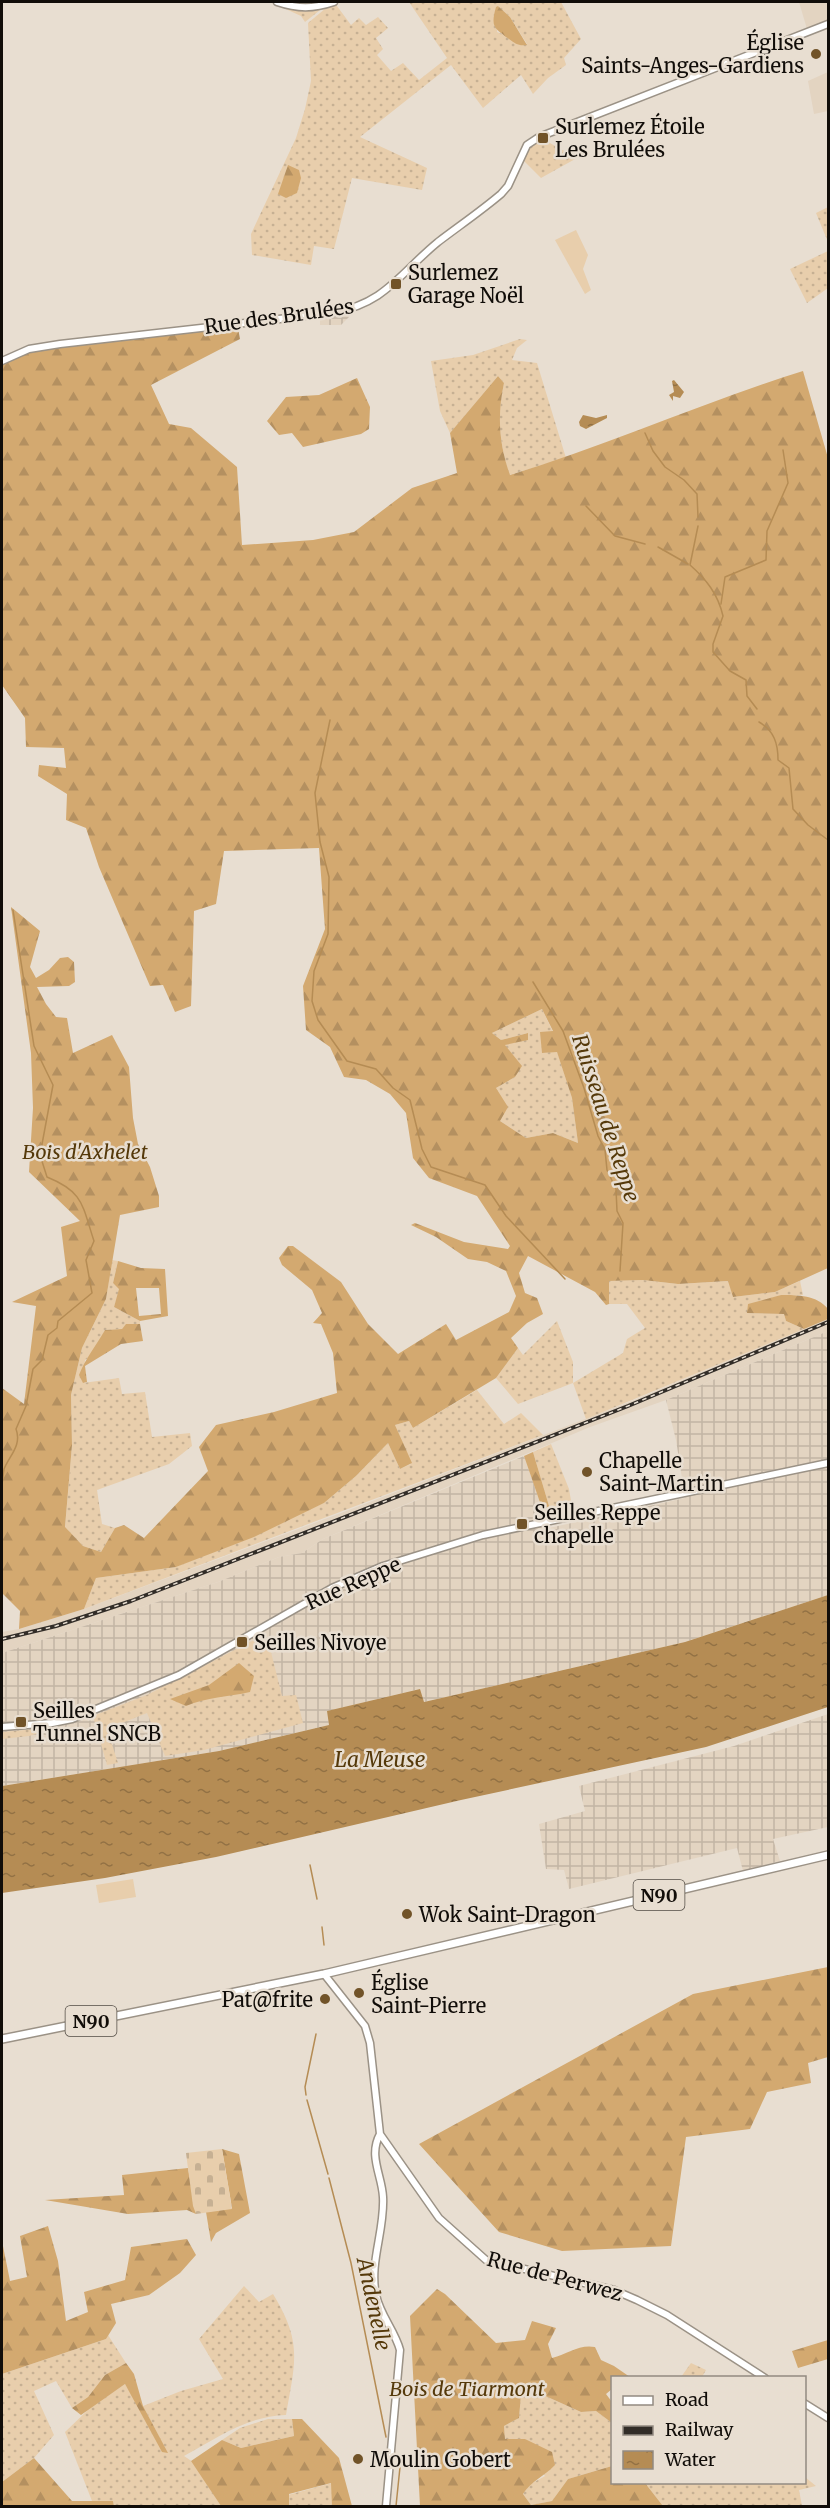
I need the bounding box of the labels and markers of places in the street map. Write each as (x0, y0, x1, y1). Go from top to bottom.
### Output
place label: Église Saints-Anges-Gardiens (581, 28, 804, 78)
marker: Église Saints-Anges-Gardiens (809, 47, 823, 61)
place label: Surlemez Étoile Les Brulées (555, 112, 705, 162)
marker: Surlemez Étoile Les Brulées (536, 131, 550, 145)
place label: Surlemez Garage Noël (408, 260, 524, 308)
marker: Surlemez Garage Noël (389, 277, 403, 291)
place label: Chapelle Saint-Martin (599, 1448, 724, 1496)
marker: Chapelle Saint-Martin (580, 1465, 594, 1479)
place label: Seilles Reppe chapelle (534, 1500, 660, 1548)
marker: Seilles Reppe chapelle (515, 1517, 529, 1531)
place label: Seilles Nivoye (254, 1630, 387, 1655)
marker: Seilles Nivoye (235, 1635, 249, 1649)
place label: Seilles Tunnel SNCB (33, 1698, 161, 1746)
marker: Seilles Tunnel SNCB (14, 1715, 28, 1729)
place label: Wok Saint-Dragon (418, 1902, 596, 1927)
marker: Wok Saint-Dragon (400, 1907, 414, 1921)
place label: Église Saint-Pierre (371, 1968, 486, 2018)
marker: Église Saint-Pierre (352, 1986, 366, 2000)
place label: Pat@frite (221, 1987, 313, 2012)
marker: Pat@frite (318, 1992, 332, 2006)
place label: Moulin Gobert (370, 2447, 511, 2472)
marker: Moulin Gobert (351, 2452, 365, 2466)

